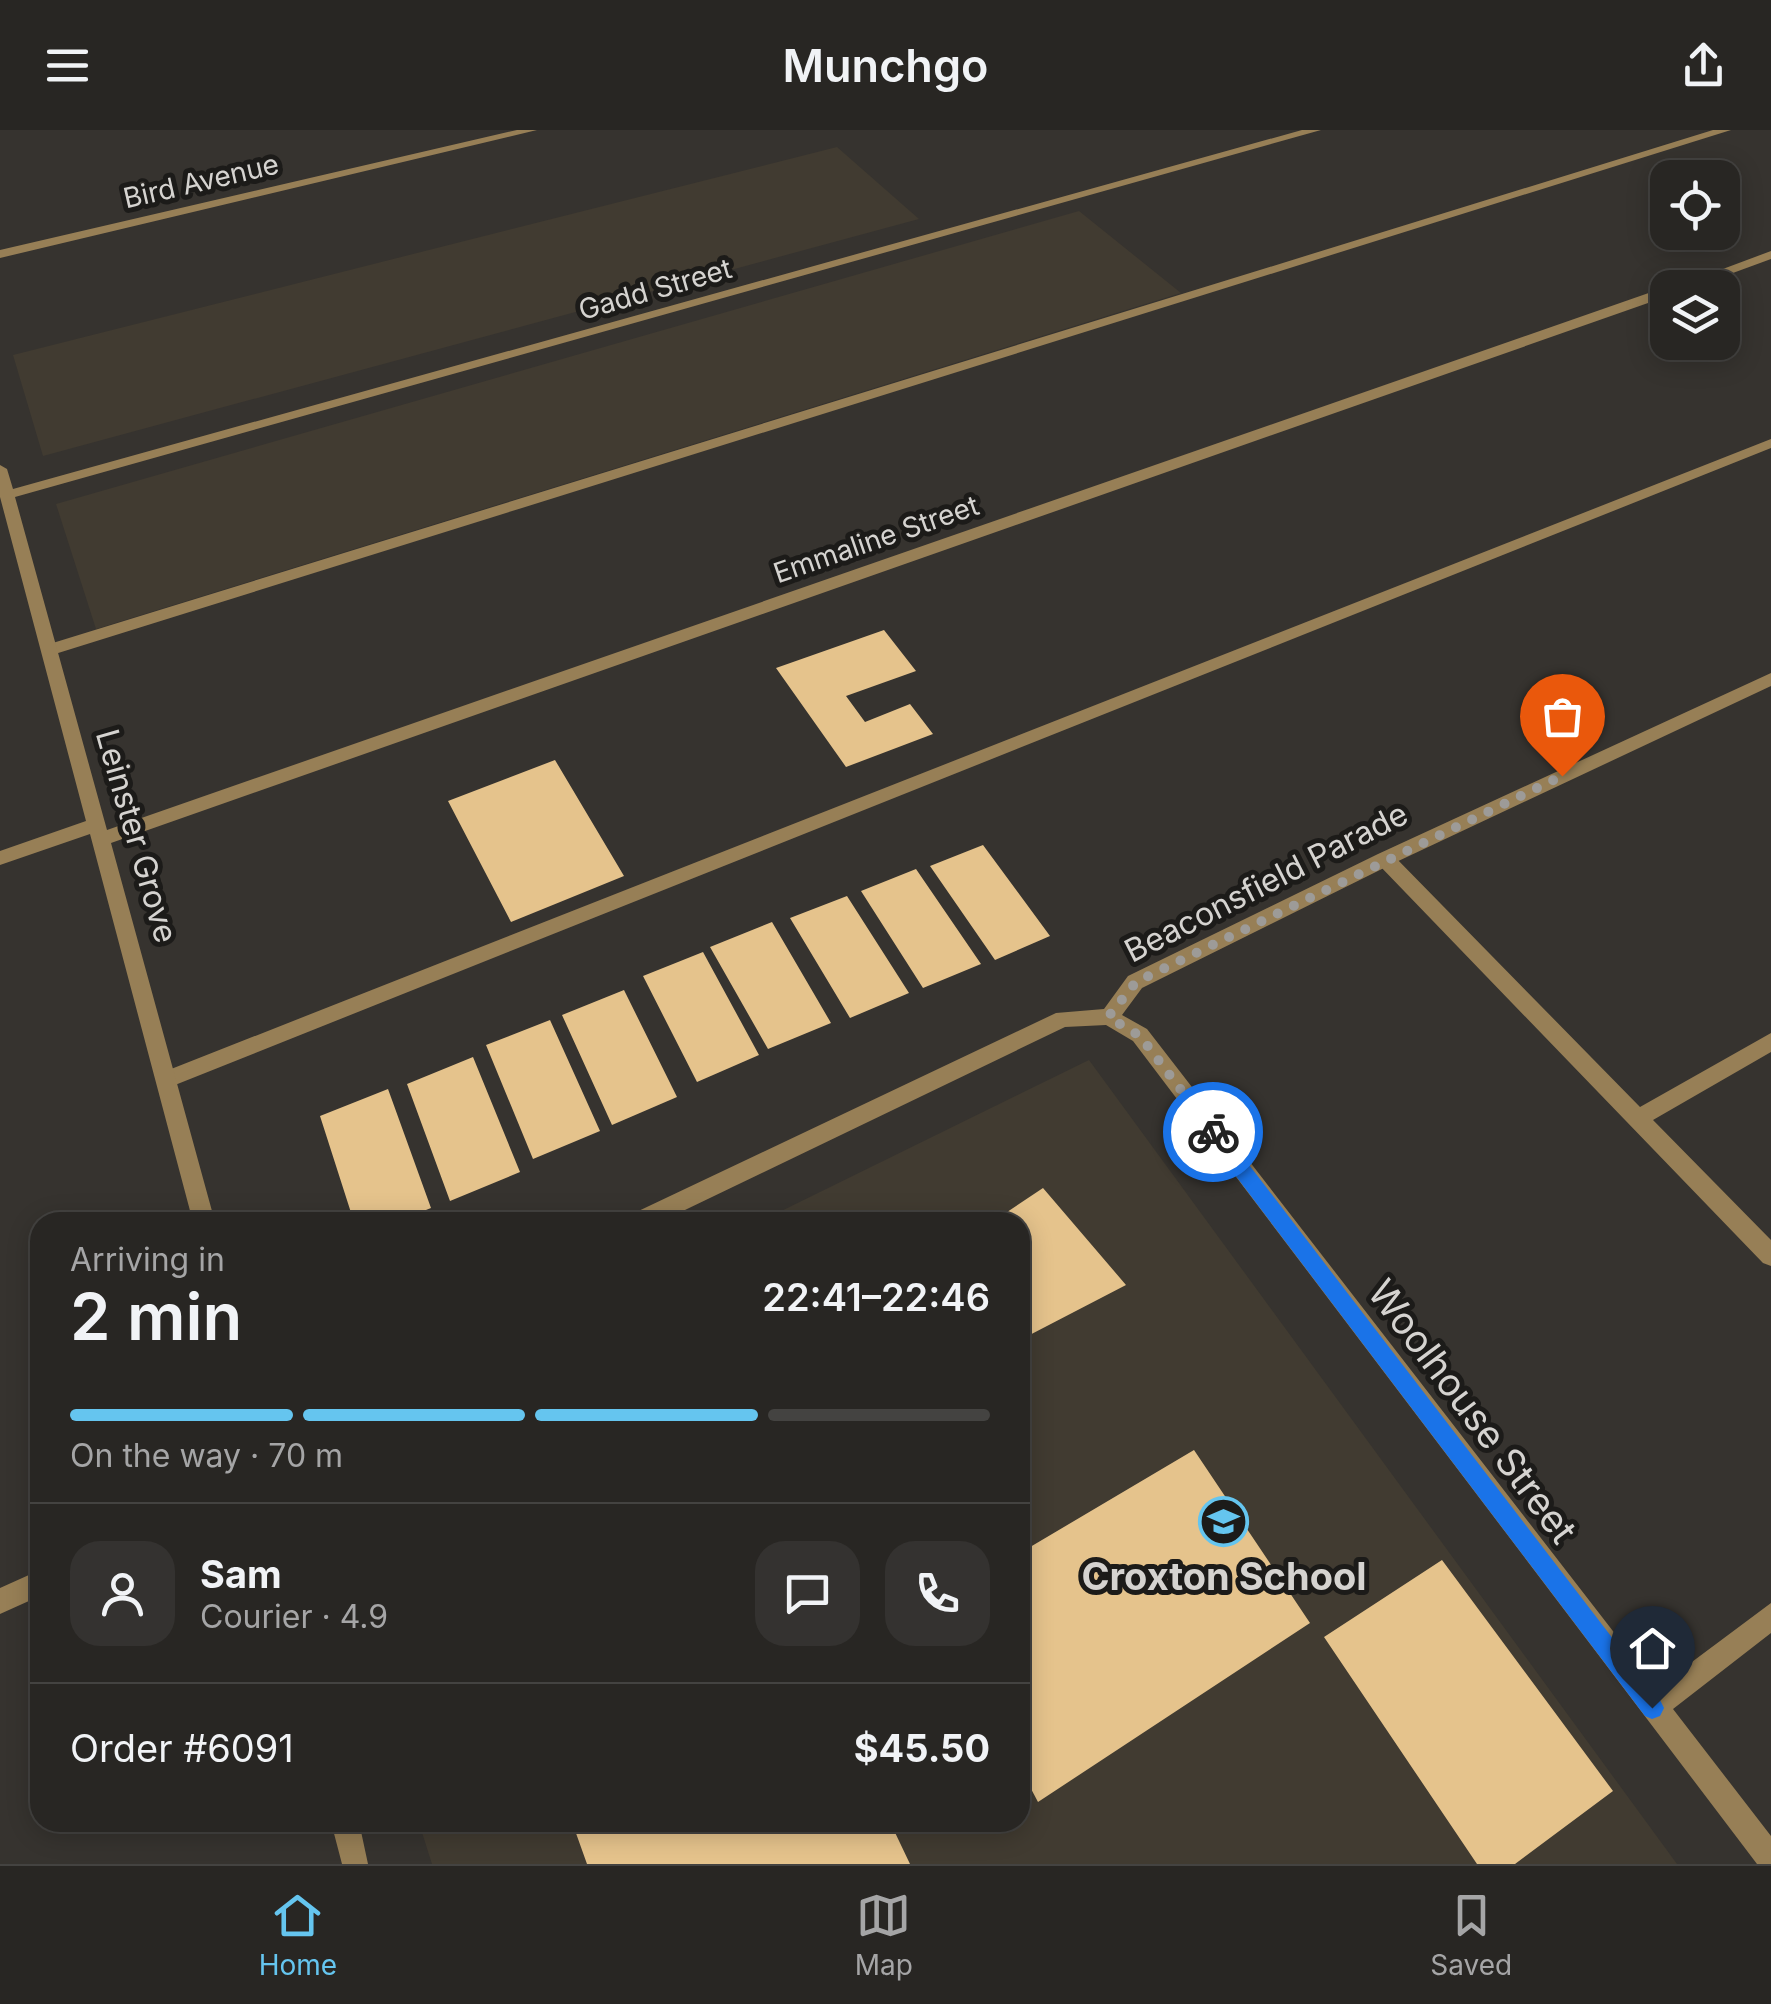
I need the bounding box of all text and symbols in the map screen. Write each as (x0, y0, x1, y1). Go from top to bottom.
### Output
icon: menu (40, 38, 95, 93)
text: Munchgo (783, 38, 988, 93)
icon: share (1676, 38, 1731, 93)
street label: Bird Avenue (120, 147, 282, 215)
map controls (1650, 160, 1740, 360)
button: locate (1650, 160, 1740, 250)
street label: Gadd Street (574, 251, 736, 327)
button: layers (1650, 270, 1740, 360)
street label: Emmaline Street (769, 488, 983, 590)
pin (1520, 674, 1605, 777)
icon: bag (1535, 689, 1590, 744)
street label: Leinster Grove (88, 725, 186, 947)
street label: Beaconsfield Parade (1118, 794, 1414, 970)
courier (1163, 1082, 1263, 1182)
icon: bike (1186, 1105, 1241, 1160)
text: Arriving in (70, 1240, 225, 1279)
street label: Woolhouse Street (1359, 1270, 1587, 1552)
text: 22:41–22:46 (762, 1274, 990, 1320)
text: 2 min (70, 1277, 242, 1356)
text: On the way · 70 m (70, 1436, 343, 1475)
school or university icon: Croxton School (1198, 1496, 1250, 1548)
button: person (70, 1541, 175, 1646)
button: chat (755, 1541, 860, 1646)
button: phone (885, 1541, 990, 1646)
text: Sam (200, 1551, 282, 1597)
place label: Croxton School (1081, 1553, 1367, 1599)
text: Courier · 4.9 (200, 1597, 388, 1636)
pin (1610, 1606, 1695, 1709)
icon: home (1625, 1621, 1680, 1676)
text: Order #6091 (70, 1725, 294, 1771)
text: $45.50 (854, 1725, 990, 1771)
tab: Home (259, 1888, 337, 1982)
tab: Map (855, 1888, 913, 1982)
tab: Saved (1430, 1888, 1512, 1982)

